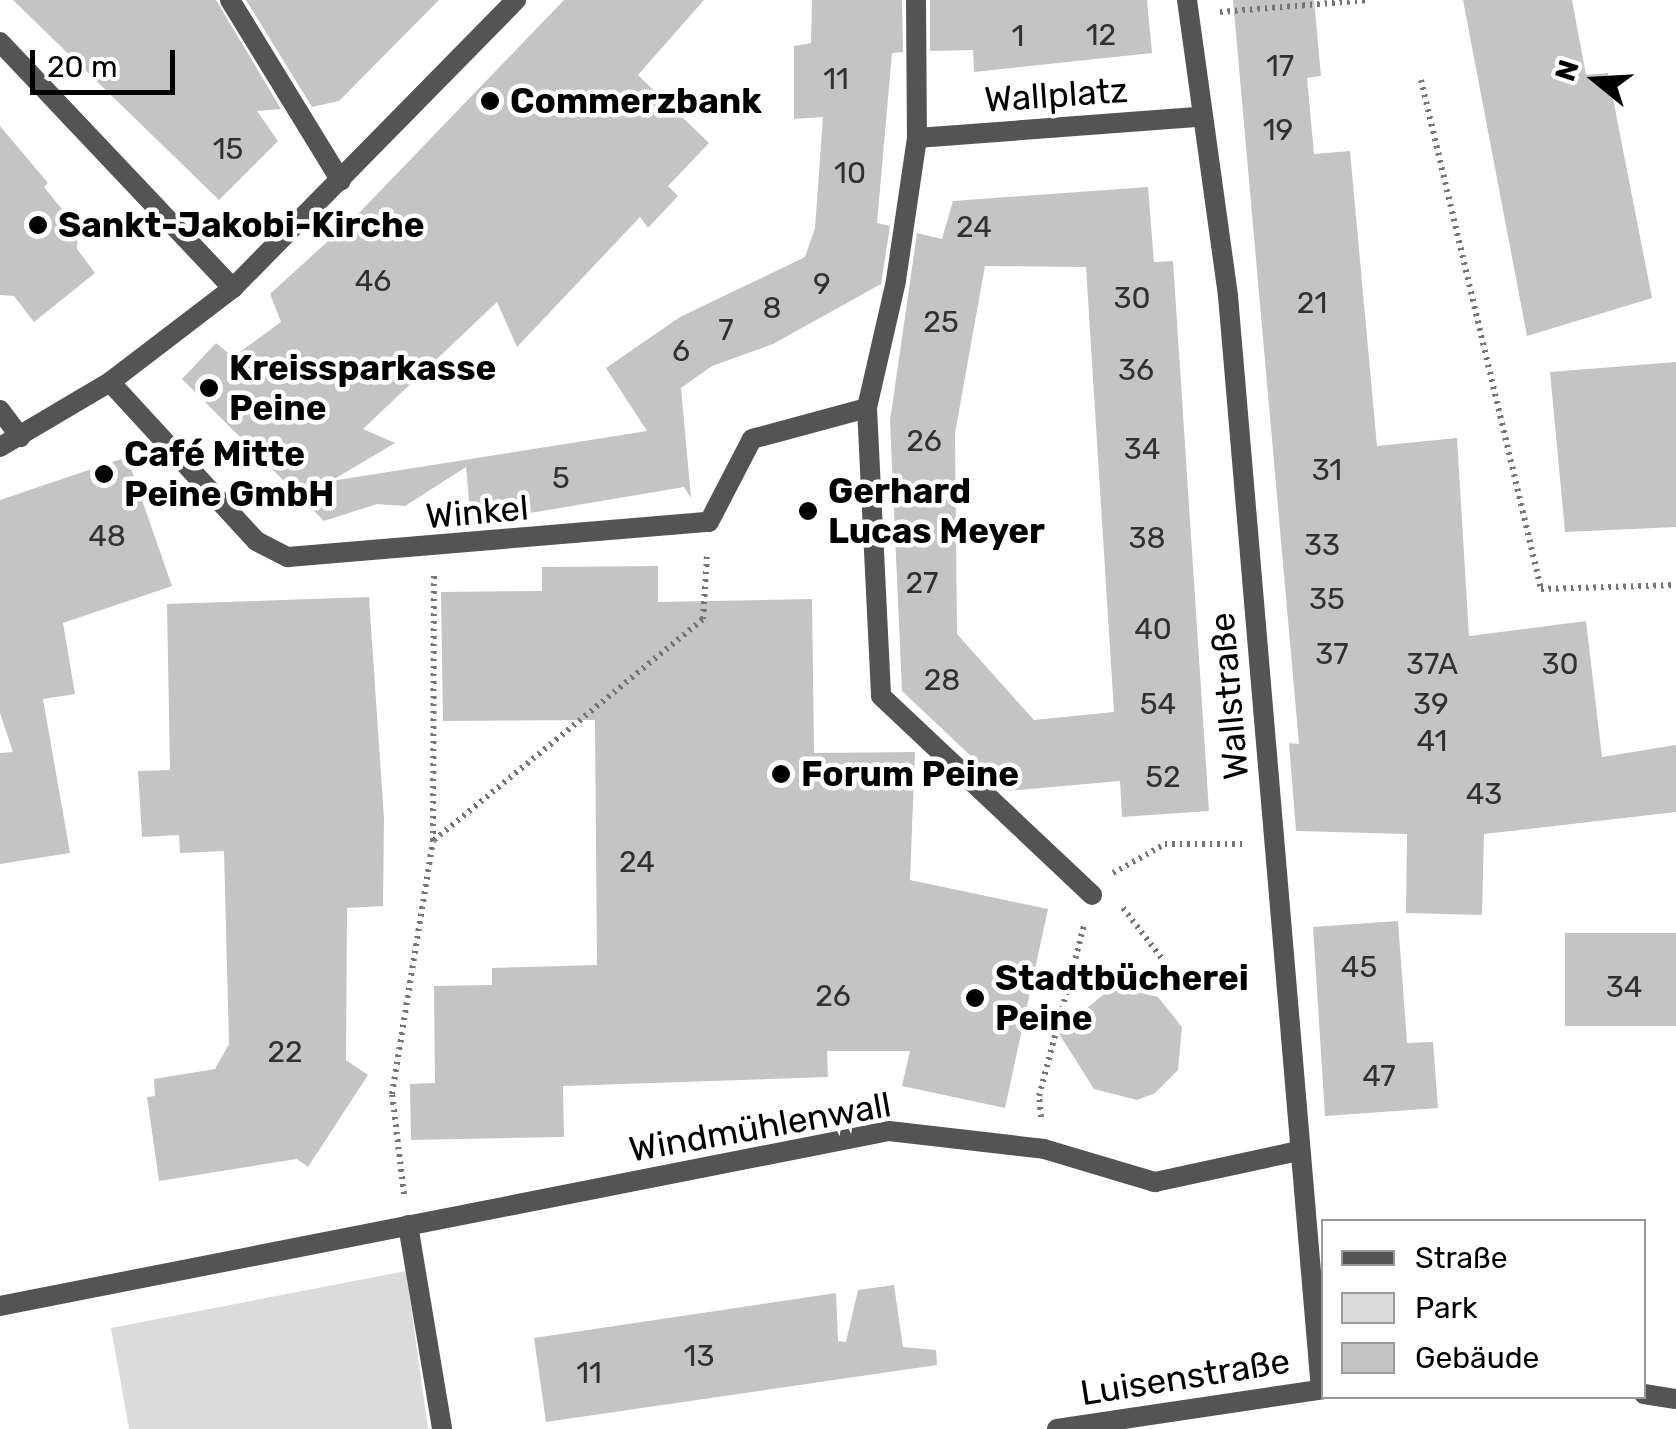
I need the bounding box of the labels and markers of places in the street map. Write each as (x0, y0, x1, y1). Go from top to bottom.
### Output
place label: Commerzbank (510, 80, 762, 122)
marker: Commerzbank (479, 90, 501, 112)
place label: Sankt-Jakobi-Kirche (58, 204, 424, 246)
marker: Sankt-Jakobi-Kirche (27, 214, 49, 236)
place label: Kreissparkasse Peine (229, 347, 496, 429)
marker: Kreissparkasse Peine (198, 377, 220, 399)
place label: Café Mitte Peine GmbH (124, 433, 334, 515)
marker: Café Mitte Peine GmbH (93, 463, 115, 485)
place label: Gerhard Lucas Meyer (828, 470, 1045, 552)
marker: Gerhard Lucas Meyer (797, 500, 819, 522)
place label: Forum Peine (801, 753, 1019, 795)
marker: Forum Peine (770, 763, 792, 785)
place label: Stadtbücherei Peine (995, 957, 1249, 1039)
marker: Stadtbücherei Peine (964, 987, 986, 1009)

